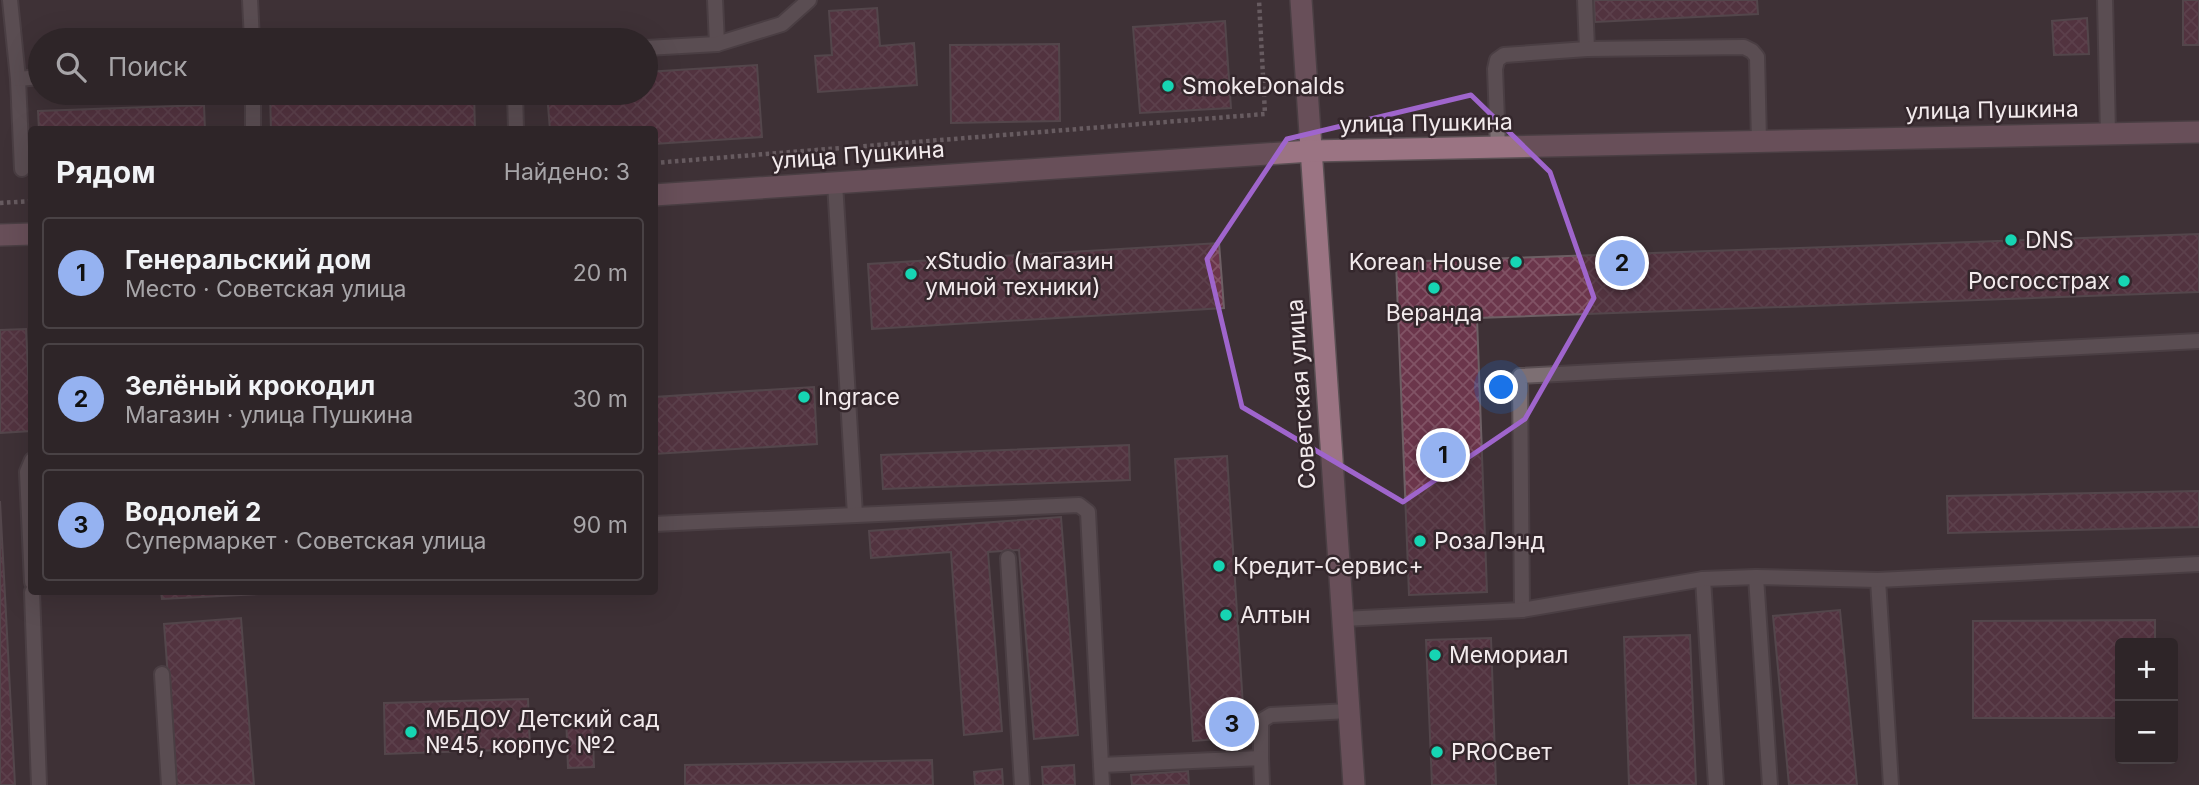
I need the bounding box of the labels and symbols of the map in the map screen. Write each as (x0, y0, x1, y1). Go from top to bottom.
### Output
place label: SmokeDonalds (1182, 72, 1345, 100)
marker: SmokeDonalds (1160, 78, 1176, 94)
street label: улица Пушкина (1905, 94, 2079, 126)
street label: улица Пушкина (1339, 107, 1513, 139)
street label: улица Пушкина (771, 135, 945, 175)
place label: DNS (2025, 226, 2074, 254)
marker: DNS (2003, 232, 2019, 248)
pin: 2 (1599, 237, 1645, 289)
place label: xStudio (магазин умной техники) (925, 247, 1114, 301)
place label: Korean House (1349, 248, 1502, 276)
marker: Korean House (1508, 254, 1524, 270)
marker: xStudio (магазин умной техники) (903, 266, 919, 282)
place label: Росгосстрах (1968, 267, 2110, 295)
marker: Росгосстрах (2116, 273, 2132, 289)
marker: Веранда (1426, 280, 1442, 296)
street label: Советская улица (1280, 298, 1322, 490)
place label: Веранда (1386, 299, 1482, 327)
your location (1484, 370, 1518, 404)
place label: Ingrace (818, 383, 900, 411)
marker: Ingrace (796, 389, 812, 405)
pin: 1 (1420, 429, 1466, 481)
place label: РозаЛэнд (1434, 527, 1545, 555)
marker: РозаЛэнд (1412, 533, 1428, 549)
place label: Кредит-Сервис+ (1233, 552, 1424, 580)
marker: Кредит-Сервис+ (1211, 558, 1227, 574)
place label: Алтын (1240, 601, 1311, 629)
marker: Алтын (1218, 607, 1234, 623)
place label: Мемориал (1449, 641, 1569, 669)
marker: Мемориал (1427, 647, 1443, 663)
pin: 3 (1209, 698, 1255, 750)
place label: МБДОУ Детский сад №45, корпус №2 (425, 705, 660, 759)
marker: МБДОУ Детский сад №45, корпус №2 (403, 724, 419, 740)
place label: PROСвет (1451, 738, 1552, 766)
marker: PROСвет (1429, 744, 1445, 760)

